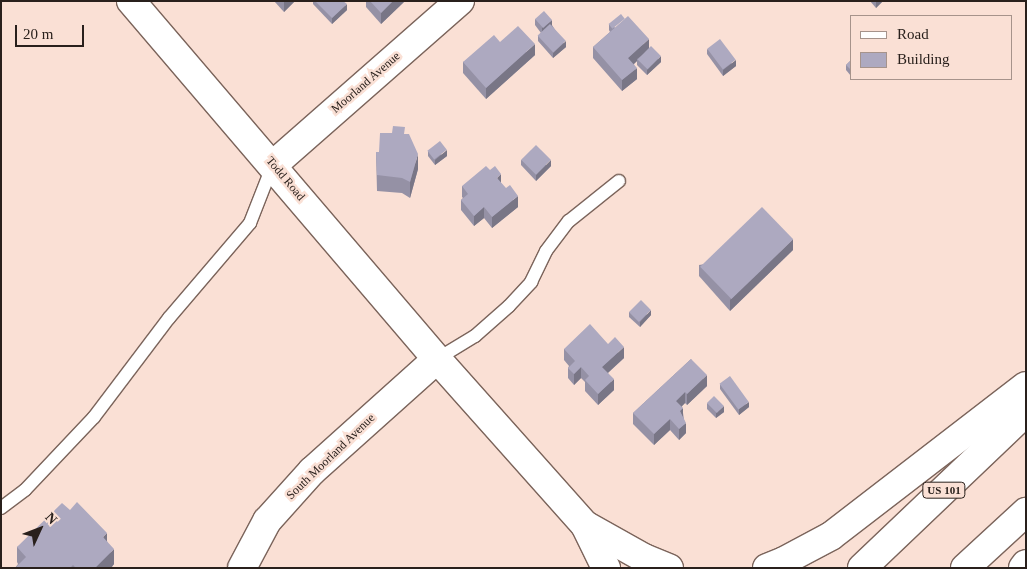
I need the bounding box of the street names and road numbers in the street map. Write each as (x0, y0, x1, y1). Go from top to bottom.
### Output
street label: Moorland Avenue (329, 49, 403, 117)
street label: Todd Road (263, 154, 307, 204)
street label: South Moorland Avenue (284, 411, 378, 503)
road number: US 101 (922, 482, 966, 498)

